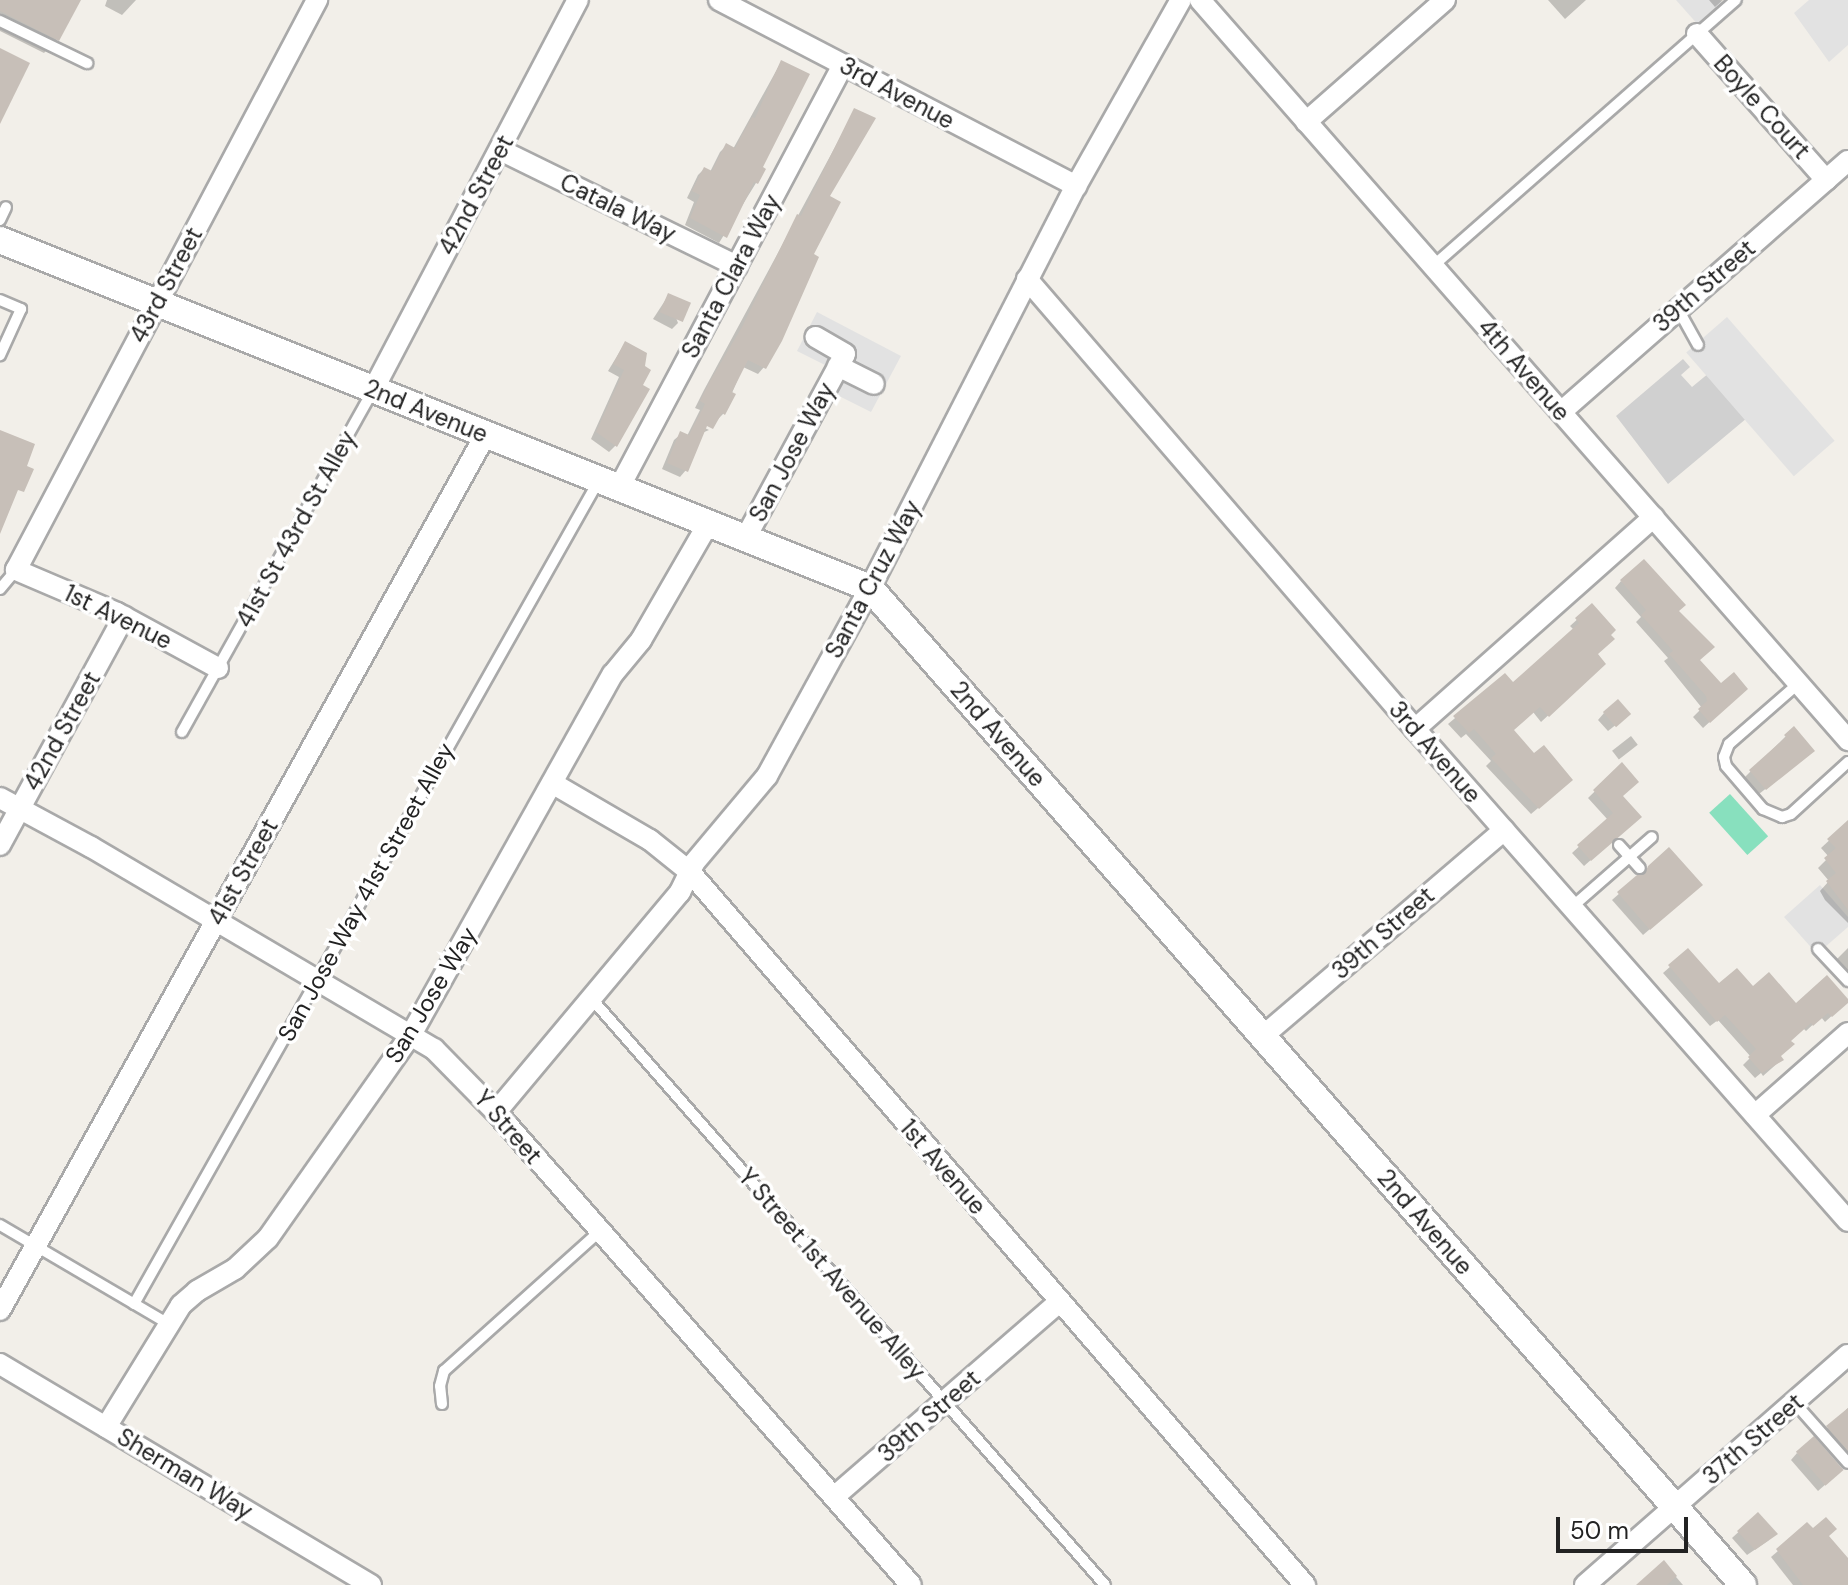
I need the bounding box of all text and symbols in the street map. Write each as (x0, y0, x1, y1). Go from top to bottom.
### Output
street label: Boyle Court (1708, 49, 1816, 165)
street label: 3rd Avenue (835, 51, 959, 135)
street label: 42nd Street (432, 130, 520, 260)
street label: Catala Way (555, 168, 681, 248)
street label: Santa Clara Way (676, 189, 786, 363)
street label: 43rd Street (124, 222, 208, 348)
street label: 39th Street (1647, 234, 1761, 338)
street label: 4th Avenue (1472, 313, 1576, 427)
street label: 2nd Avenue (360, 373, 492, 449)
street label: San Jose Way (743, 377, 841, 527)
street label: 41st St 43rd St Alley (230, 426, 362, 632)
street label: Santa Cruz Way (819, 495, 927, 663)
street label: 1st Avenue (59, 579, 177, 655)
street label: 42nd Street (18, 666, 106, 796)
street label: 2nd Avenue (944, 675, 1052, 793)
street label: 3rd Avenue (1383, 695, 1487, 809)
street label: San Jose Way 41st Street Alley (272, 738, 460, 1046)
street label: 41st Street (202, 814, 284, 930)
street label: 39th Street (1326, 881, 1440, 985)
street label: San Jose Way (379, 922, 483, 1068)
street label: Y Street (468, 1084, 548, 1170)
street label: 1st Avenue (894, 1114, 992, 1220)
street label: Y Street 1st Avenue Alley (732, 1162, 932, 1386)
street label: 2nd Avenue (1371, 1163, 1479, 1281)
street label: 39th Street (872, 1364, 986, 1468)
street label: 37th Street (1697, 1387, 1809, 1491)
street label: Sherman Way (112, 1422, 258, 1526)
scale bar (1560, 1501, 1692, 1551)
text: 50 m (1570, 1515, 1629, 1546)

